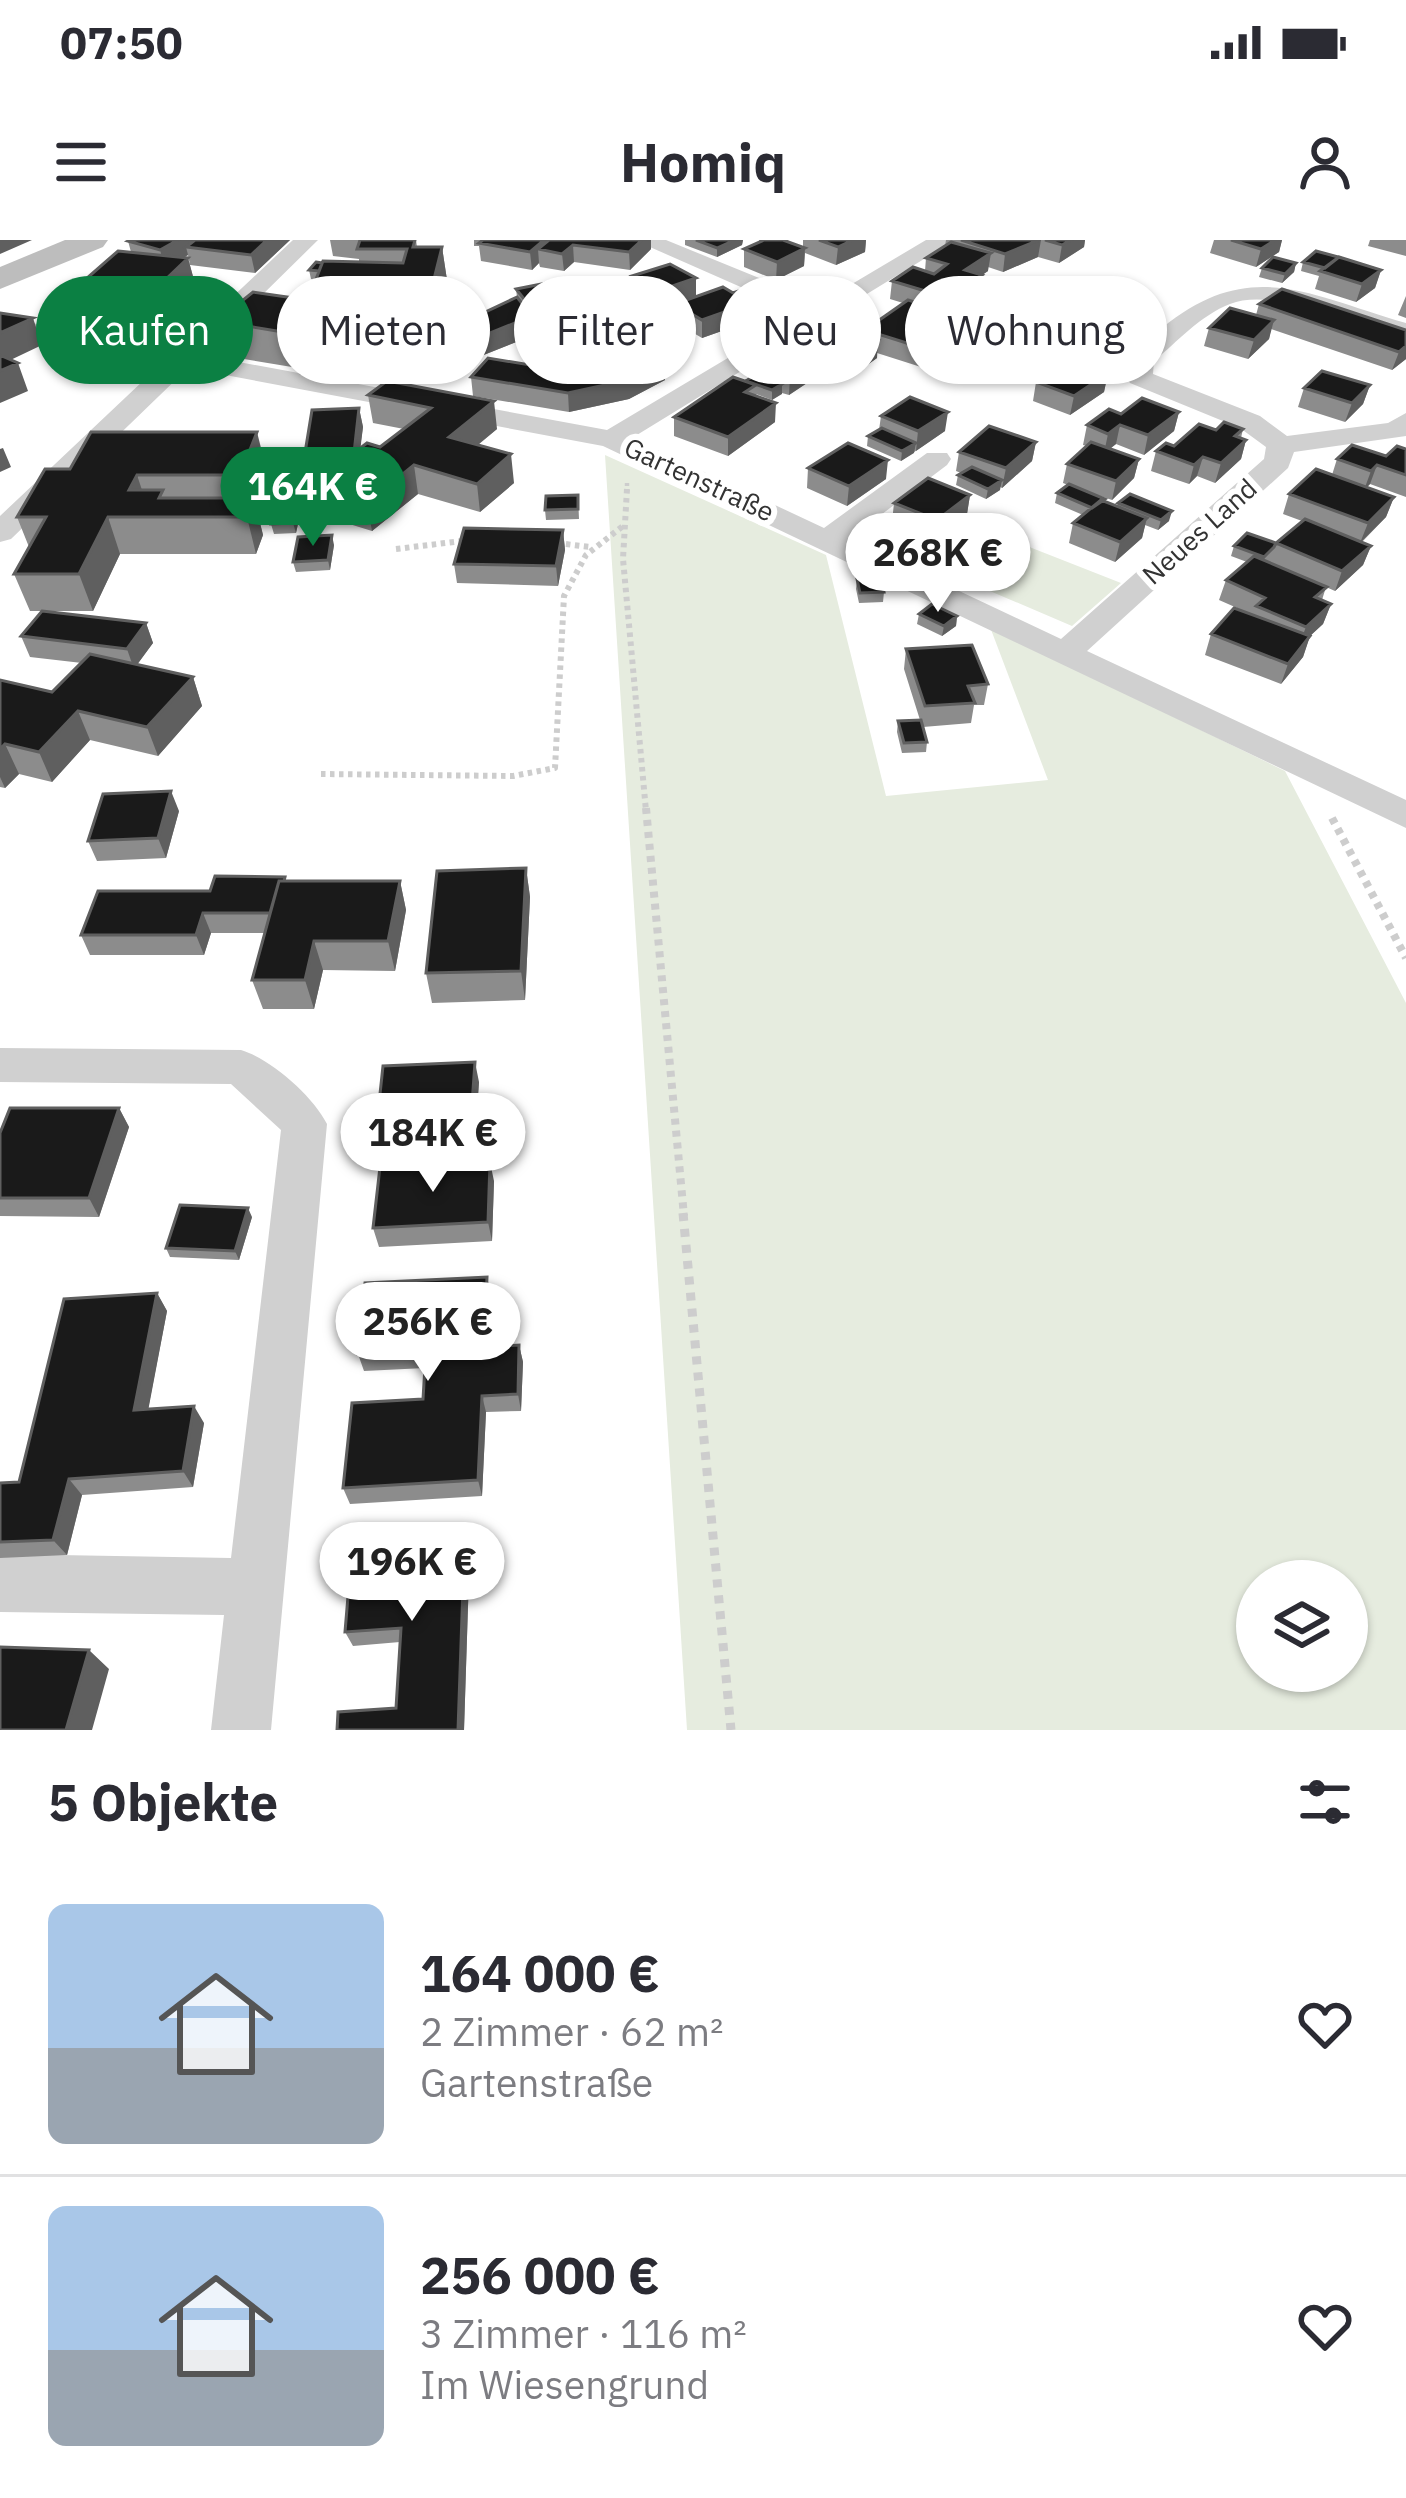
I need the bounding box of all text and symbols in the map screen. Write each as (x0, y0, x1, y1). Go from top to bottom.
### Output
text: 07:50 (60, 13, 183, 71)
text: Homiq (620, 127, 786, 197)
icon: menu (48, 129, 114, 195)
icon: person (1292, 129, 1358, 195)
chip: Kaufen (36, 276, 253, 384)
chip: Mieten (277, 276, 490, 384)
chip: Filter (514, 276, 696, 384)
chip: Neu (720, 276, 881, 384)
chip: Wohnung (905, 276, 1167, 384)
street label: Gartenstraße (619, 429, 780, 529)
pin: 164K € (215, 447, 411, 549)
text: 164K € (247, 460, 379, 511)
street label: Neues Land (1134, 470, 1264, 592)
pin: 268K € (840, 513, 1036, 615)
text: 268K € (872, 526, 1004, 577)
pin: 184K € (335, 1093, 531, 1195)
text: 184K € (367, 1106, 499, 1157)
pin: 256K € (330, 1282, 526, 1384)
text: 256K € (362, 1295, 494, 1346)
pin: 196K € (314, 1522, 510, 1624)
text: 196K € (346, 1535, 478, 1586)
map controls (1236, 1560, 1368, 1692)
button: layers (1236, 1560, 1368, 1692)
text: 5 Objekte (48, 1769, 278, 1835)
icon: filters (1292, 1769, 1358, 1835)
text: 164 000 € (420, 1940, 660, 2006)
icon: home (144, 1952, 288, 2096)
icon: heart (1292, 1991, 1358, 2057)
text: 2 Zimmer · 62 m² (420, 2006, 723, 2057)
text: Gartenstraße (420, 2057, 653, 2108)
text: 256 000 € (420, 2242, 660, 2308)
icon: home (144, 2254, 288, 2398)
icon: heart (1292, 2293, 1358, 2359)
text: 3 Zimmer · 116 m² (420, 2308, 747, 2359)
text: Im Wiesengrund (420, 2359, 709, 2410)

